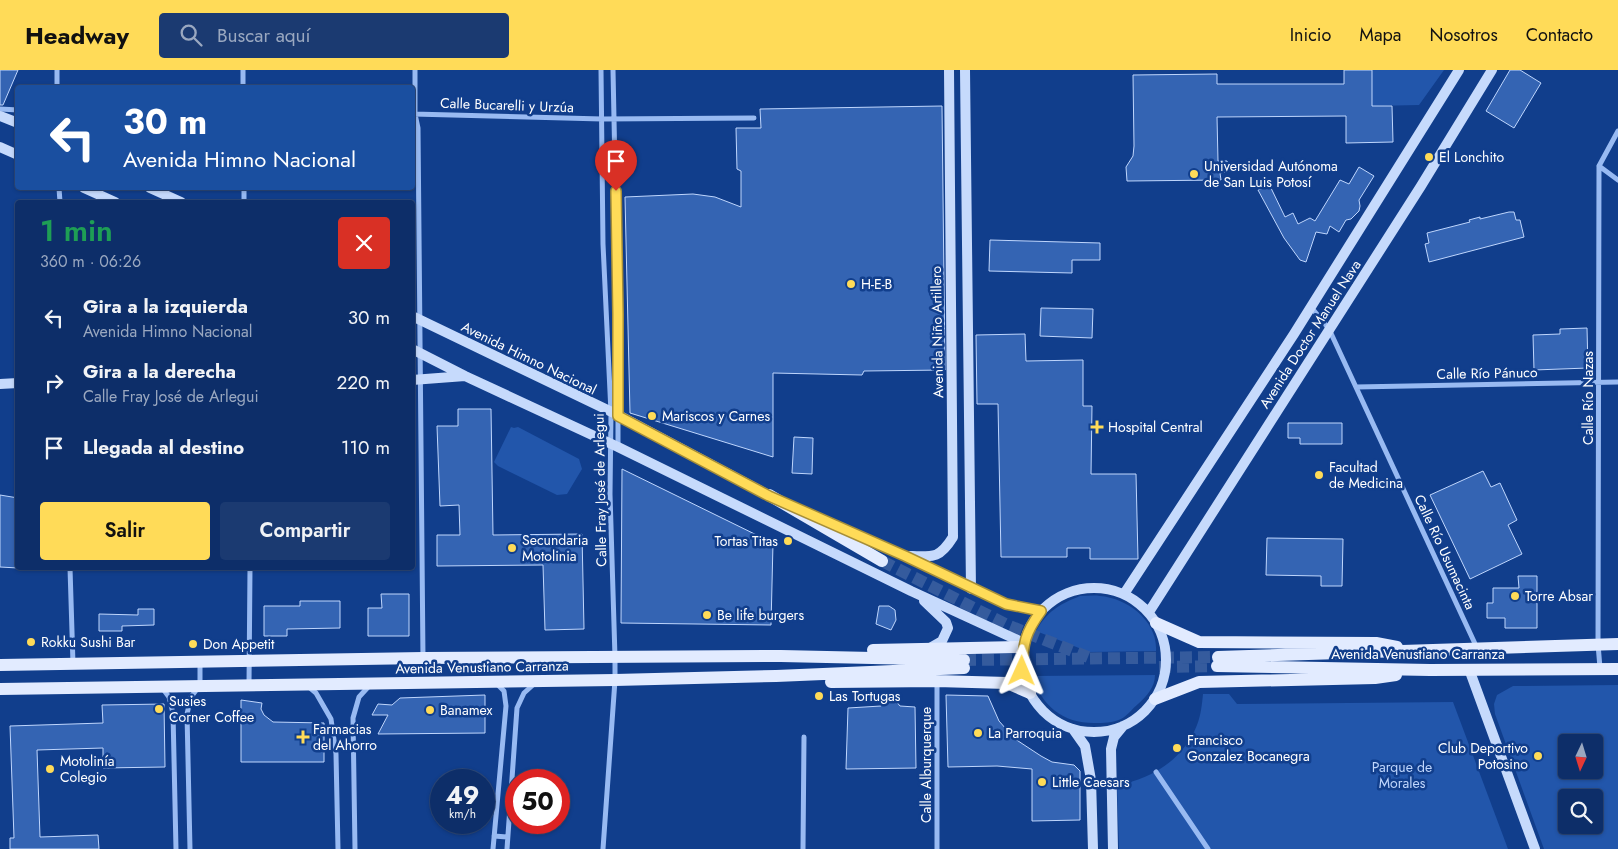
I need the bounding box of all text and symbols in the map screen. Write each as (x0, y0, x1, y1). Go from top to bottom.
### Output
search box (159, 13, 509, 58)
text: Headway (25, 18, 129, 53)
icon: search (177, 21, 205, 49)
text: Buscar aquí (217, 22, 311, 49)
text: Inicio (1290, 22, 1331, 48)
text: Mapa (1359, 22, 1401, 48)
text: Nosotros (1429, 22, 1498, 48)
text: Contacto (1526, 22, 1593, 48)
street label: Calle Bucarelli y Urzúa (440, 93, 574, 117)
text: 30 m (123, 97, 207, 147)
icon: left (40, 105, 105, 170)
pin (595, 140, 637, 191)
text: Avenida Himno Nacional (123, 143, 356, 175)
icon: arrive (602, 147, 630, 175)
place label: El Lonchito (1439, 147, 1504, 167)
marker: El Lonchito (1423, 151, 1435, 163)
place label: Universidad Autónoma de San Luis Potosí (1204, 156, 1338, 192)
marker: Universidad Autónoma de San Luis Potosí (1188, 168, 1200, 180)
text: 1 min (40, 209, 113, 252)
button: close (338, 217, 390, 269)
text: 360 m · 06:26 (40, 250, 141, 273)
street label: Avenida Doctor Manuel Nava (1254, 256, 1366, 412)
street label: Avenida Niño Artillero (926, 265, 948, 398)
place label: H-E-B (861, 274, 893, 294)
marker: H-E-B (845, 278, 857, 290)
text: Gira a la izquierda (83, 293, 248, 320)
icon: left (40, 304, 68, 332)
text: 30 m (348, 304, 390, 331)
street label: Avenida Himno Nacional (458, 317, 600, 399)
text: Avenida Himno Nacional (83, 320, 252, 343)
street label: Calle Río Nazas (1578, 351, 1598, 445)
text: Gira a la derecha (83, 358, 236, 385)
street label: Calle Río Pánuco (1436, 362, 1538, 384)
icon: right (40, 369, 68, 397)
text: 220 m (336, 369, 390, 396)
text: Calle Fray José de Arlegui (83, 385, 259, 408)
place label: Mariscos y Carnes (662, 406, 770, 426)
marker: Mariscos y Carnes (646, 410, 658, 422)
street label: Calle Fray José de Arlegui (589, 413, 611, 567)
place label: Hospital Central (1108, 417, 1203, 437)
marker: Hospital Central (1090, 420, 1104, 434)
icon: arrive (40, 434, 68, 462)
text: Llegada al destino (83, 434, 244, 461)
text: 110 m (341, 434, 390, 461)
place label: Facultad de Medicina (1329, 457, 1403, 493)
marker: Facultad de Medicina (1313, 469, 1325, 481)
street label: Calle Río Usumacinta (1410, 491, 1480, 613)
button: Salir (40, 502, 210, 560)
button: Compartir (220, 502, 390, 560)
place label: Secundaria Motolinia (522, 530, 588, 566)
place label: Tortas Titas (715, 531, 778, 551)
marker: Tortas Titas (782, 535, 794, 547)
marker: Secundaria Motolinia (506, 542, 518, 554)
place label: Torre Absar (1525, 586, 1593, 606)
marker: Torre Absar (1509, 590, 1521, 602)
place label: Be life burgers (717, 605, 804, 625)
marker: Be life burgers (701, 609, 713, 621)
place label: Rokku Sushi Bar (41, 632, 136, 652)
place label: Don Appetit (203, 634, 275, 654)
marker: Rokku Sushi Bar (25, 636, 37, 648)
marker: Don Appetit (187, 638, 199, 650)
position arrow (995, 644, 1047, 696)
street label: Avenida Venustiano Carranza (1331, 644, 1505, 664)
street label: Avenida Venustiano Carranza (395, 655, 569, 679)
place label: Las Tortugas (829, 686, 901, 706)
marker: Las Tortugas (813, 690, 825, 702)
place label: Susies Corner Coffee (169, 691, 254, 727)
place label: Banamex (440, 700, 493, 720)
marker: Susies Corner Coffee (153, 703, 165, 715)
marker: Banamex (424, 704, 436, 716)
street label: Calle Alburquerque (916, 707, 936, 823)
place label: Farmacias del Ahorro (313, 719, 377, 755)
place label: La Parroquia (988, 723, 1062, 743)
marker: La Parroquia (972, 727, 984, 739)
place label: Francisco Gonzalez Bocanegra (1187, 730, 1310, 766)
marker: Farmacias del Ahorro (297, 731, 309, 743)
north arrow (1558, 734, 1602, 779)
map controls (1558, 734, 1603, 834)
place label: Club Deportivo Potosino (1438, 738, 1528, 774)
marker: Francisco Gonzalez Bocanegra (1171, 742, 1183, 754)
marker: Club Deportivo Potosino (1532, 750, 1544, 762)
place label: Motolinía Colegio (60, 751, 115, 787)
park label: Parque de Morales (1372, 757, 1432, 793)
marker: Motolinía Colegio (44, 763, 56, 775)
speed limit sign: 50 (505, 769, 570, 834)
place label: Little Caesars (1052, 772, 1130, 792)
marker: Little Caesars (1036, 776, 1048, 788)
text: 49 (445, 777, 480, 813)
button: search (1558, 789, 1603, 834)
text: km/h (449, 805, 476, 823)

